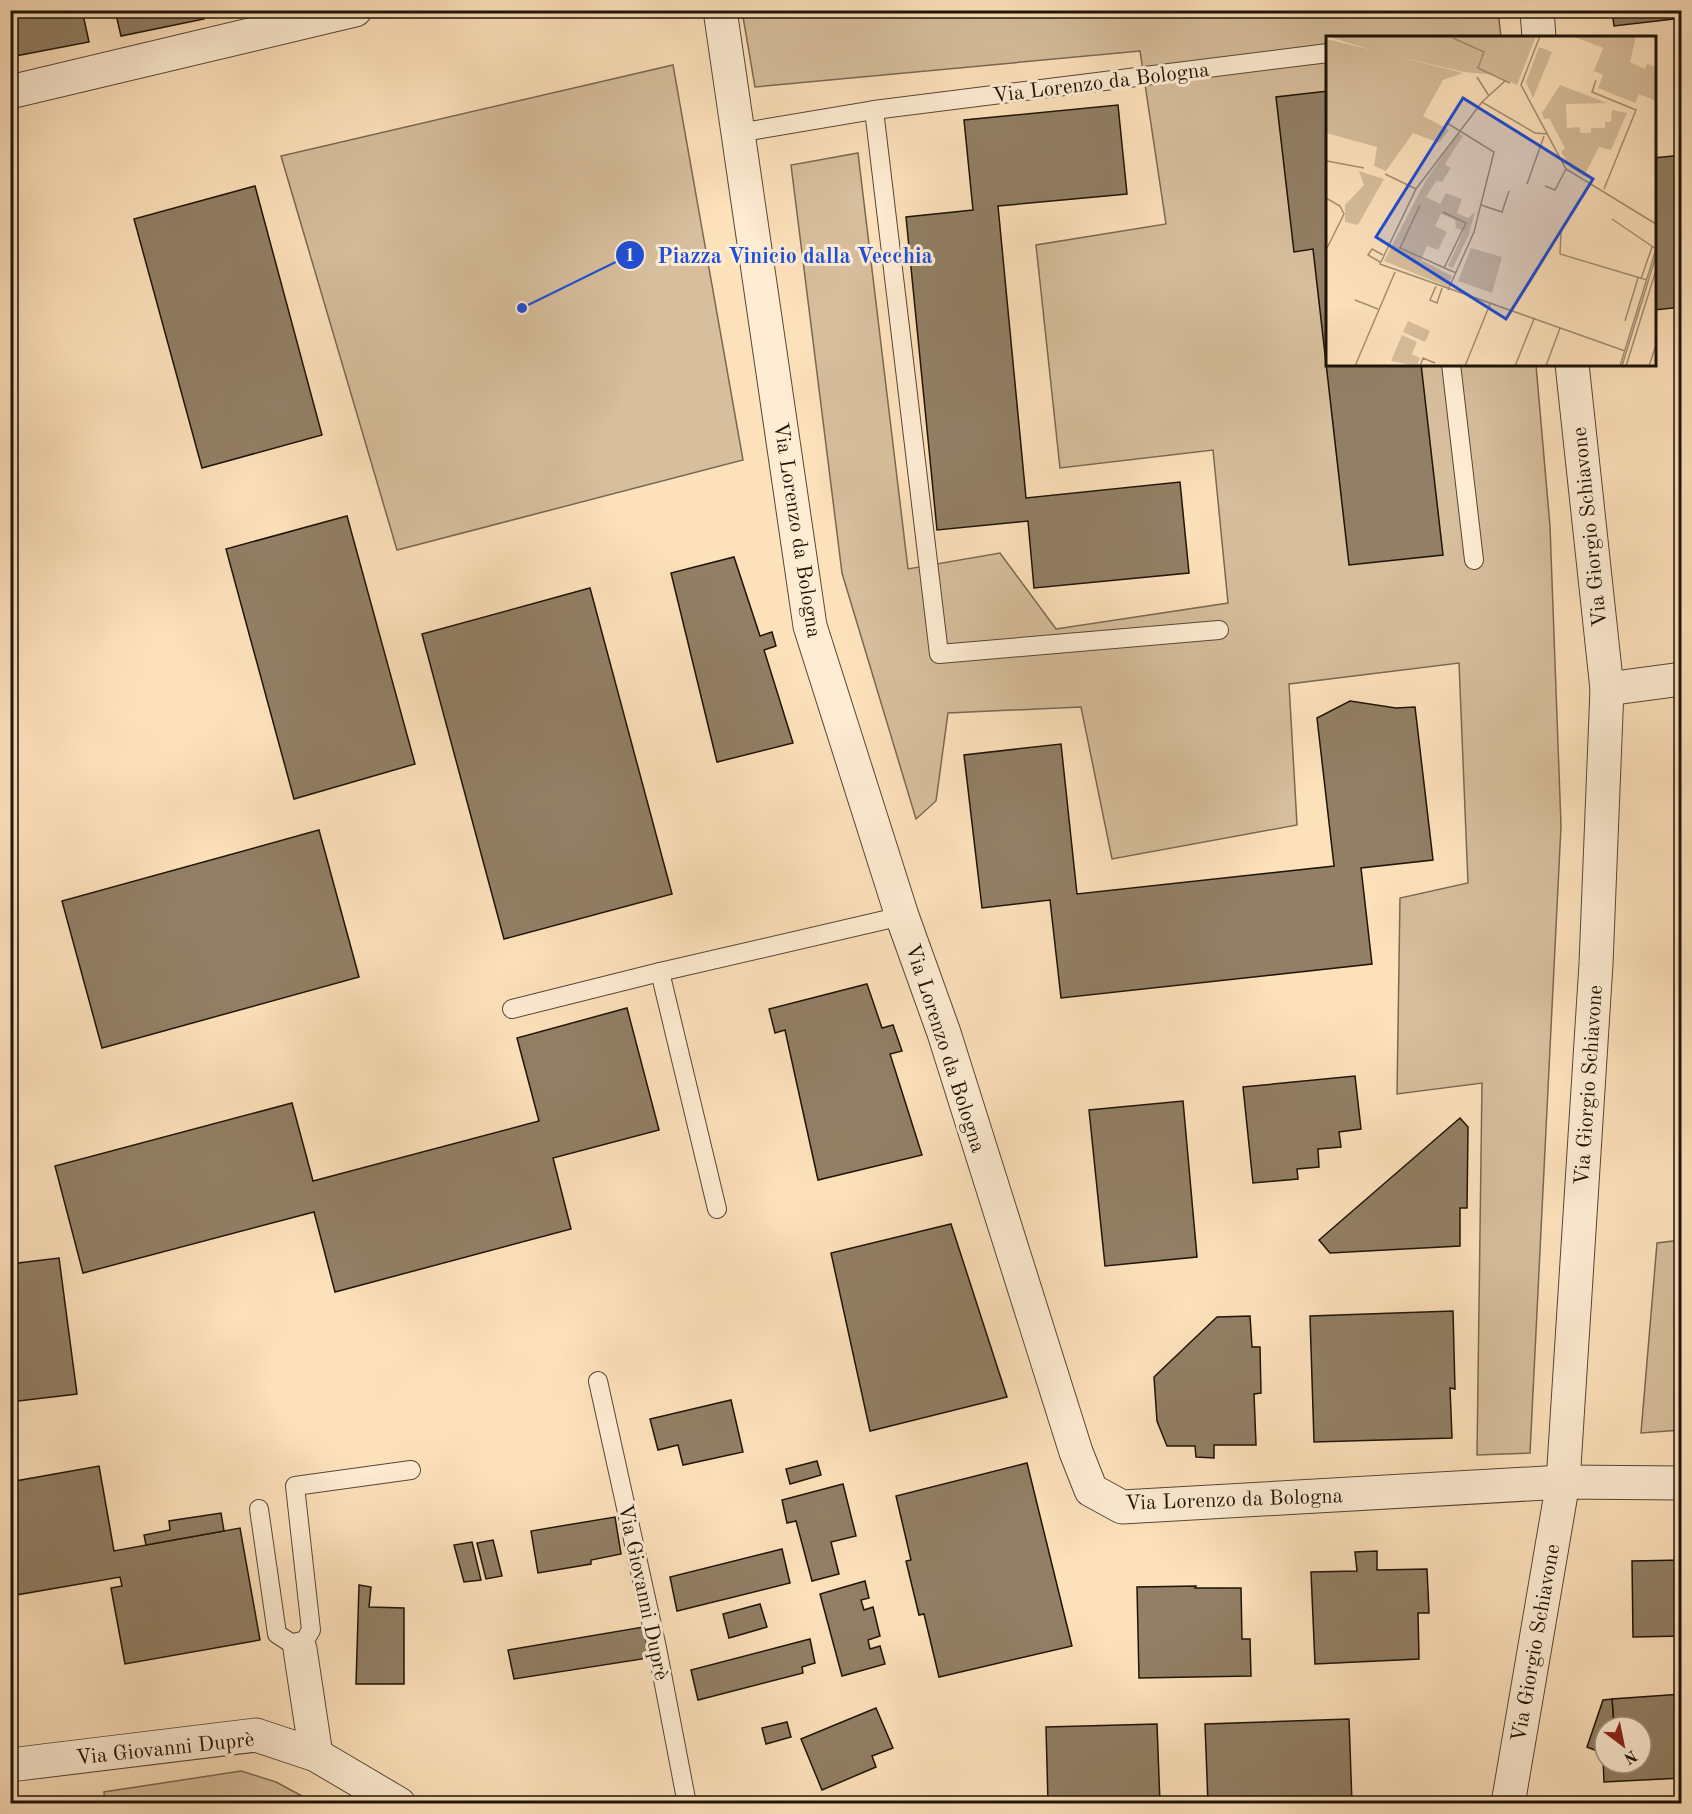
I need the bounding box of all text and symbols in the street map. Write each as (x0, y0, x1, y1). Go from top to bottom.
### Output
inset map (1326, 36, 1656, 366)
street label: Via Lorenzo da Bologna (992, 60, 1211, 107)
callout: Piazza Vinicio dalla Vecchia (615, 235, 944, 275)
text: Piazza Vinicio dalla Vecchia (657, 246, 933, 268)
text: 1 (625, 247, 635, 265)
street label: Via Lorenzo da Bologna (769, 421, 824, 640)
street label: Via Giorgio Schiavone (1570, 426, 1611, 628)
street label: Via Lorenzo da Bologna (901, 942, 988, 1155)
street label: Via Giorgio Schiavone (1572, 984, 1607, 1186)
street label: Via Lorenzo da Bologna (1125, 1486, 1343, 1515)
street label: Via Giovanni Duprè (614, 1502, 671, 1682)
street label: Via Giorgio Schiavone (1509, 1543, 1564, 1744)
north arrow (1593, 1715, 1653, 1775)
street label: Via Giovanni Duprè (75, 1730, 255, 1769)
text: N (1620, 1746, 1639, 1766)

